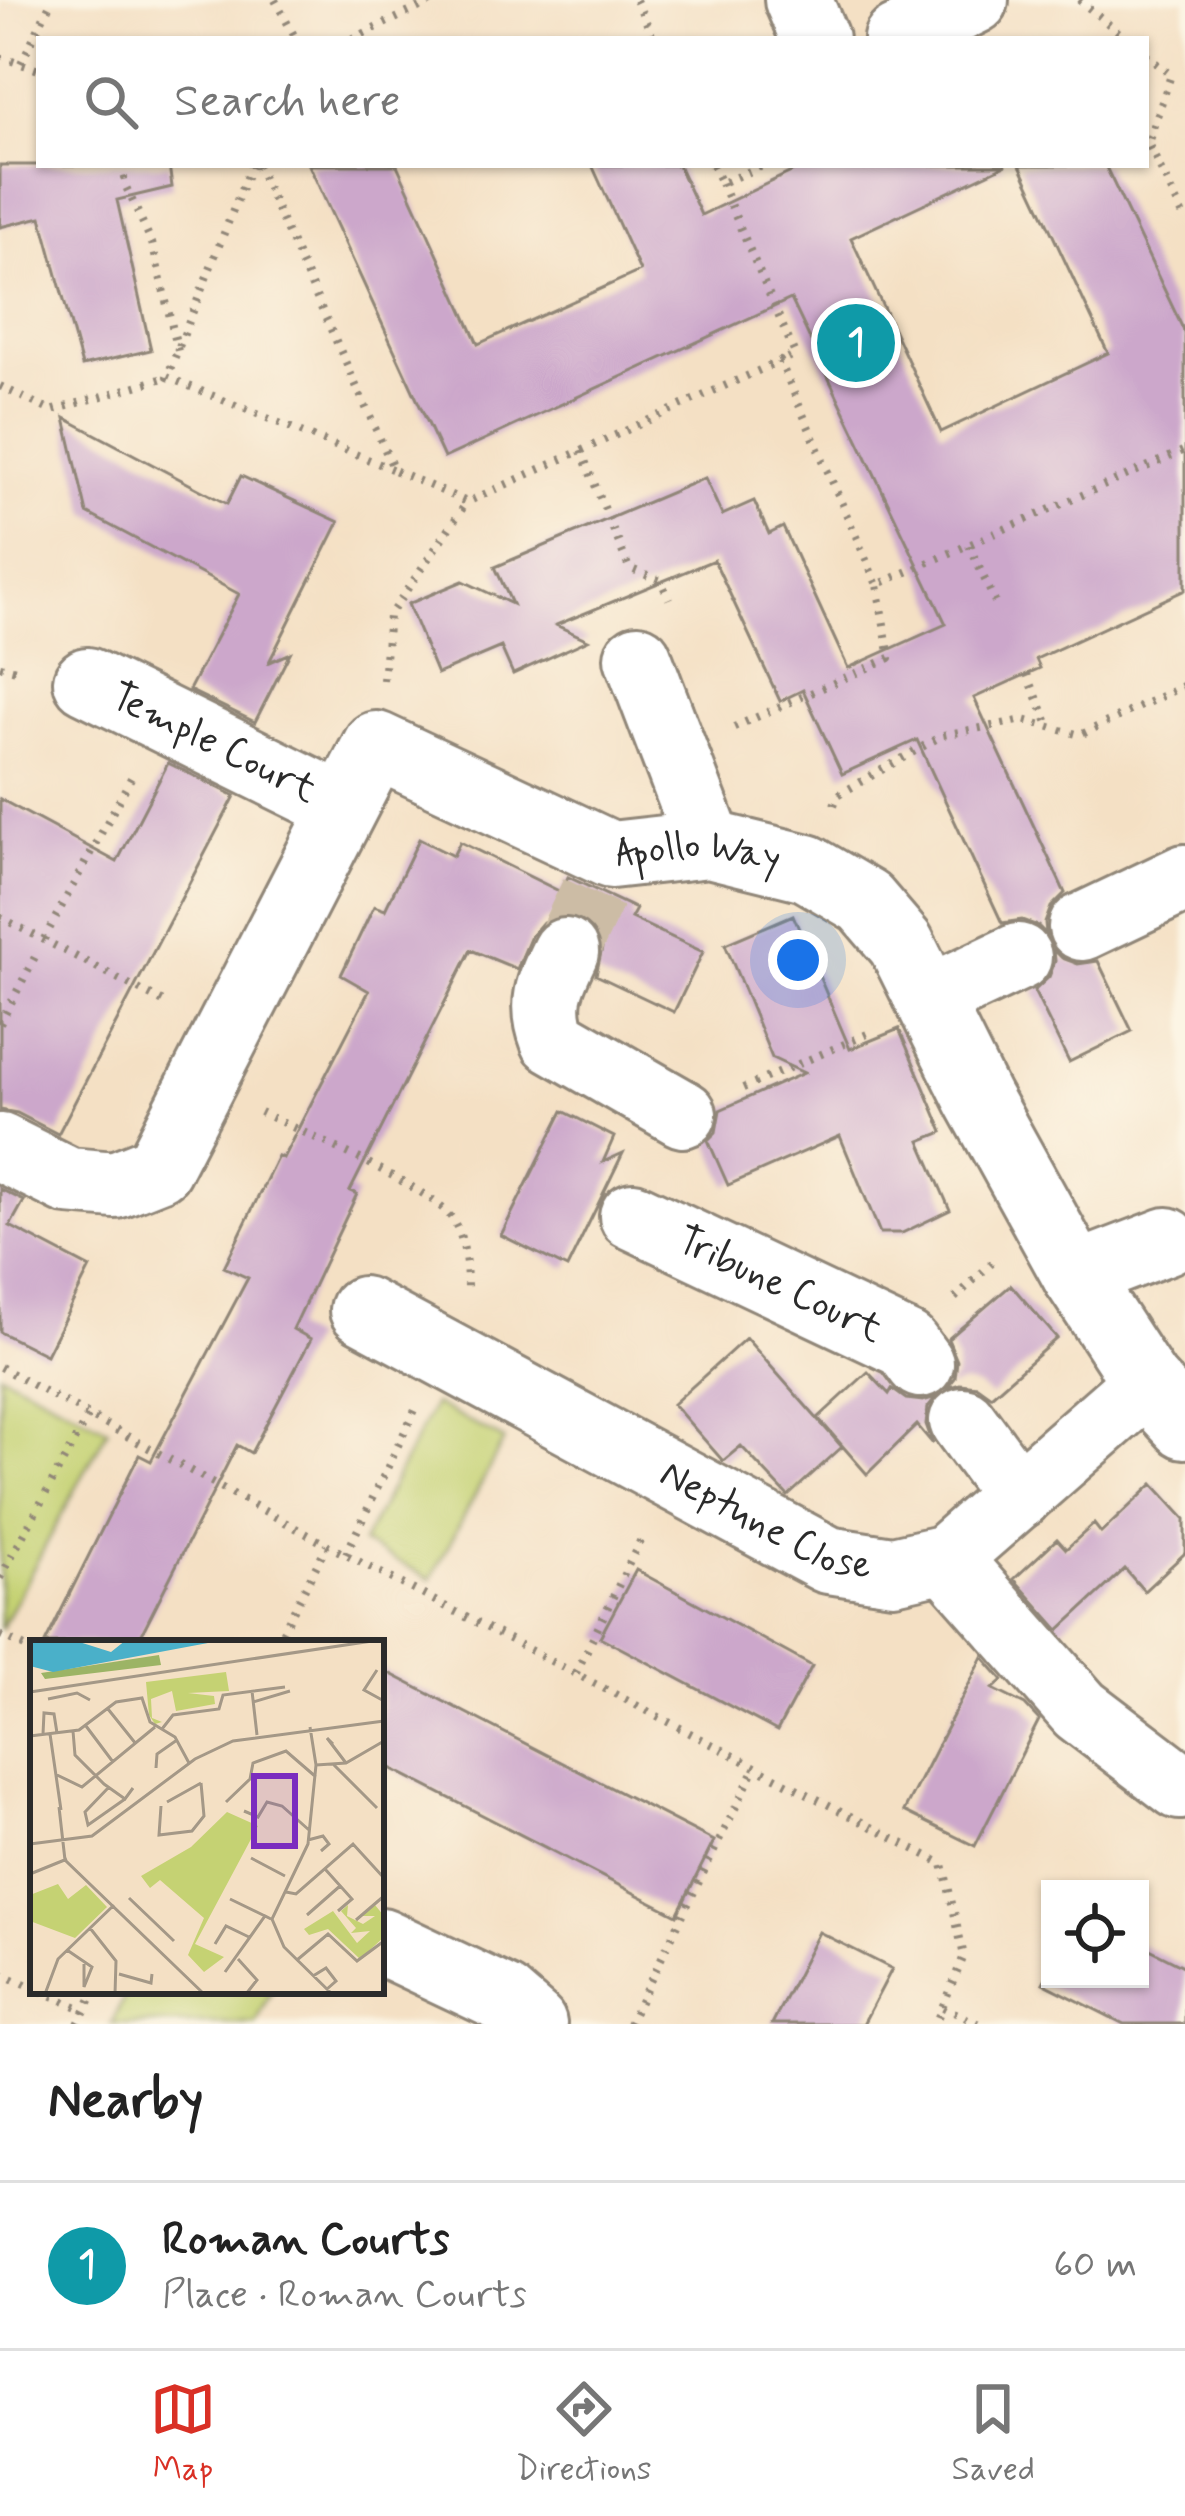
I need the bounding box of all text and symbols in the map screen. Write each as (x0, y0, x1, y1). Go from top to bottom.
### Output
search box (36, 36, 1149, 168)
icon: search (78, 69, 144, 135)
text: Search here (174, 73, 401, 132)
pin: 1 (817, 298, 895, 388)
street label: Temple Court (102, 671, 325, 816)
street label: Apollo Way (613, 818, 786, 886)
your location (768, 930, 828, 990)
street label: Tribune Court (668, 1215, 891, 1356)
street label: Neptune Close (651, 1449, 875, 1592)
inset map (30, 1640, 384, 1994)
map controls (1041, 1880, 1149, 1988)
button: locate (1041, 1880, 1149, 1988)
text: Nearby (48, 2069, 203, 2135)
text: Roman Courts (162, 2211, 449, 2270)
text: 1 (78, 2240, 96, 2291)
text: 60 m (1053, 2240, 1137, 2291)
text: Place · Roman Courts (162, 2270, 527, 2321)
tab: Map (150, 2376, 216, 2492)
tab: Directions (516, 2376, 652, 2492)
tab: Saved (952, 2376, 1035, 2492)

